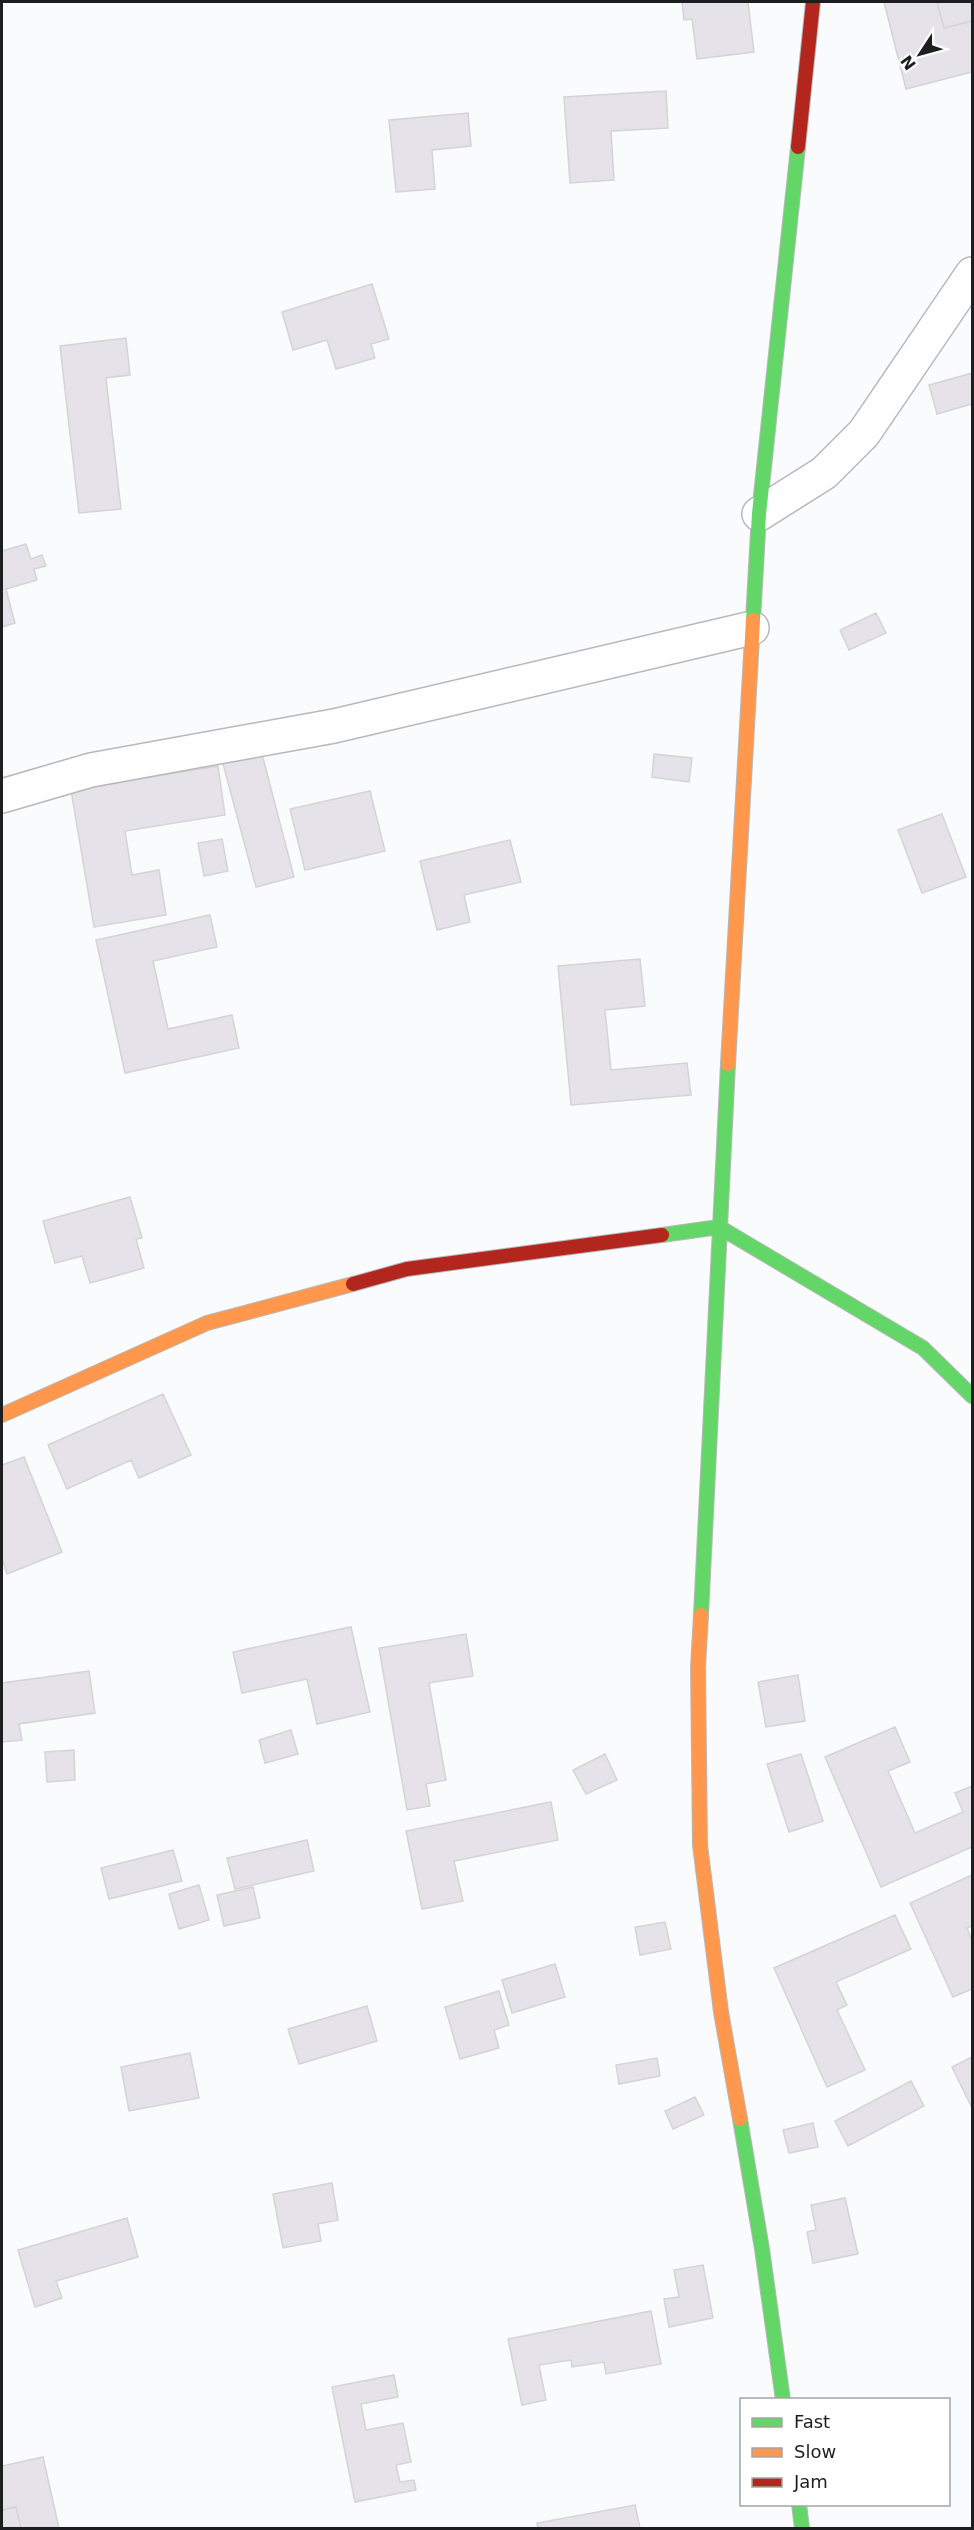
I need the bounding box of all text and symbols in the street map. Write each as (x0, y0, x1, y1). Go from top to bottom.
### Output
north arrow (890, 24, 950, 84)
text: N (897, 52, 920, 74)
legend (740, 2398, 950, 2506)
text: Fast (794, 2411, 830, 2432)
text: Slow (794, 2441, 836, 2462)
text: Jam (793, 2471, 828, 2492)

